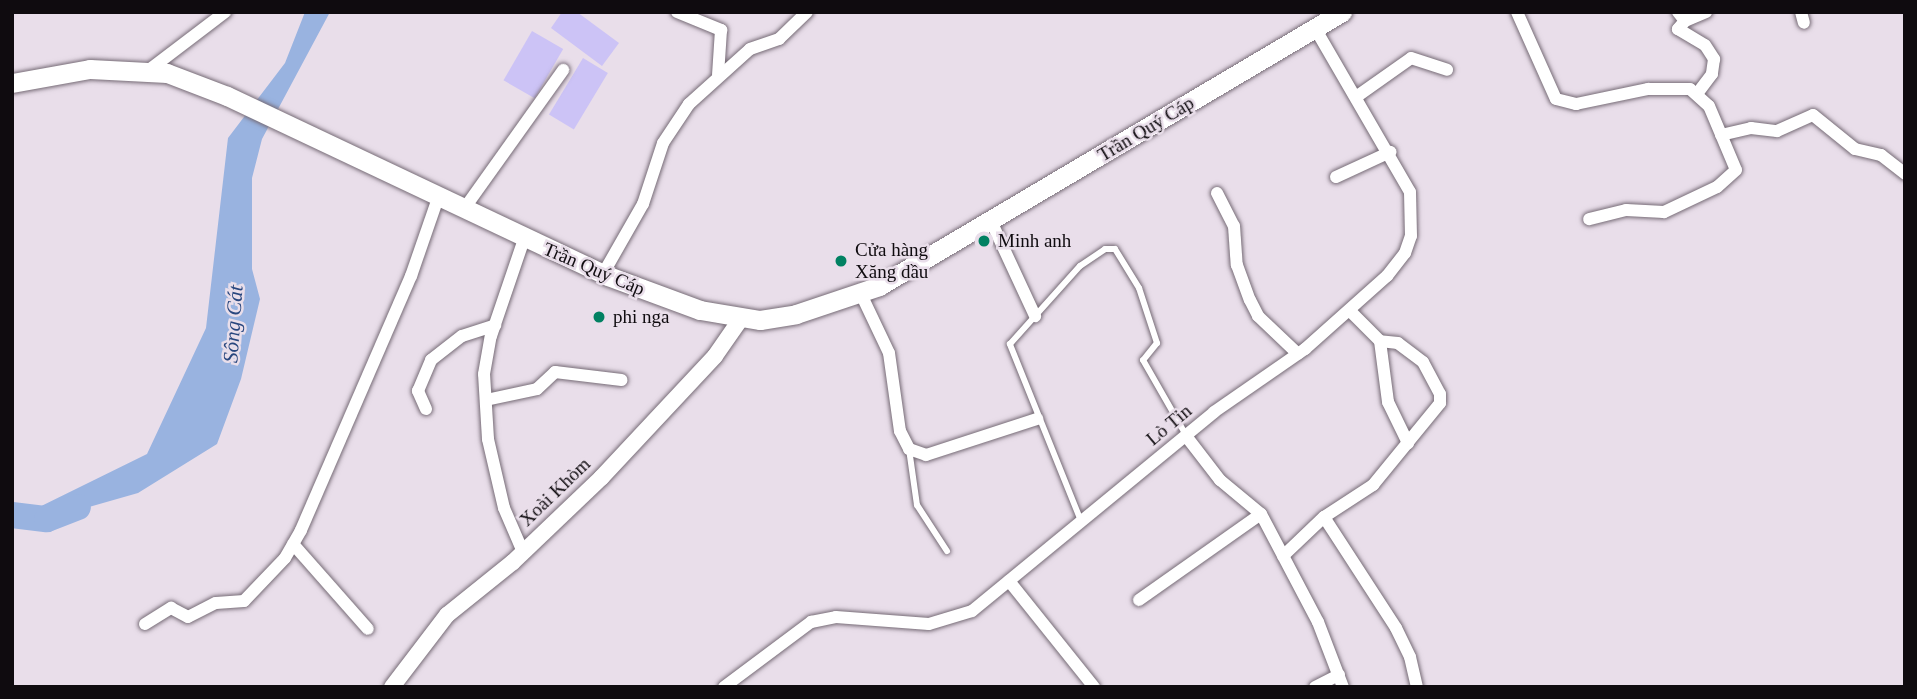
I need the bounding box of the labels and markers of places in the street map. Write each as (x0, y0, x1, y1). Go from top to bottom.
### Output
place label: Minh anh (998, 230, 1071, 252)
marker: Minh anh (976, 233, 992, 249)
place label: Cửa hàng Xăng dầu (855, 239, 928, 283)
marker: Cửa hàng Xăng dầu (833, 253, 849, 269)
place label: phi nga (613, 306, 669, 328)
marker: phi nga (591, 309, 607, 325)

